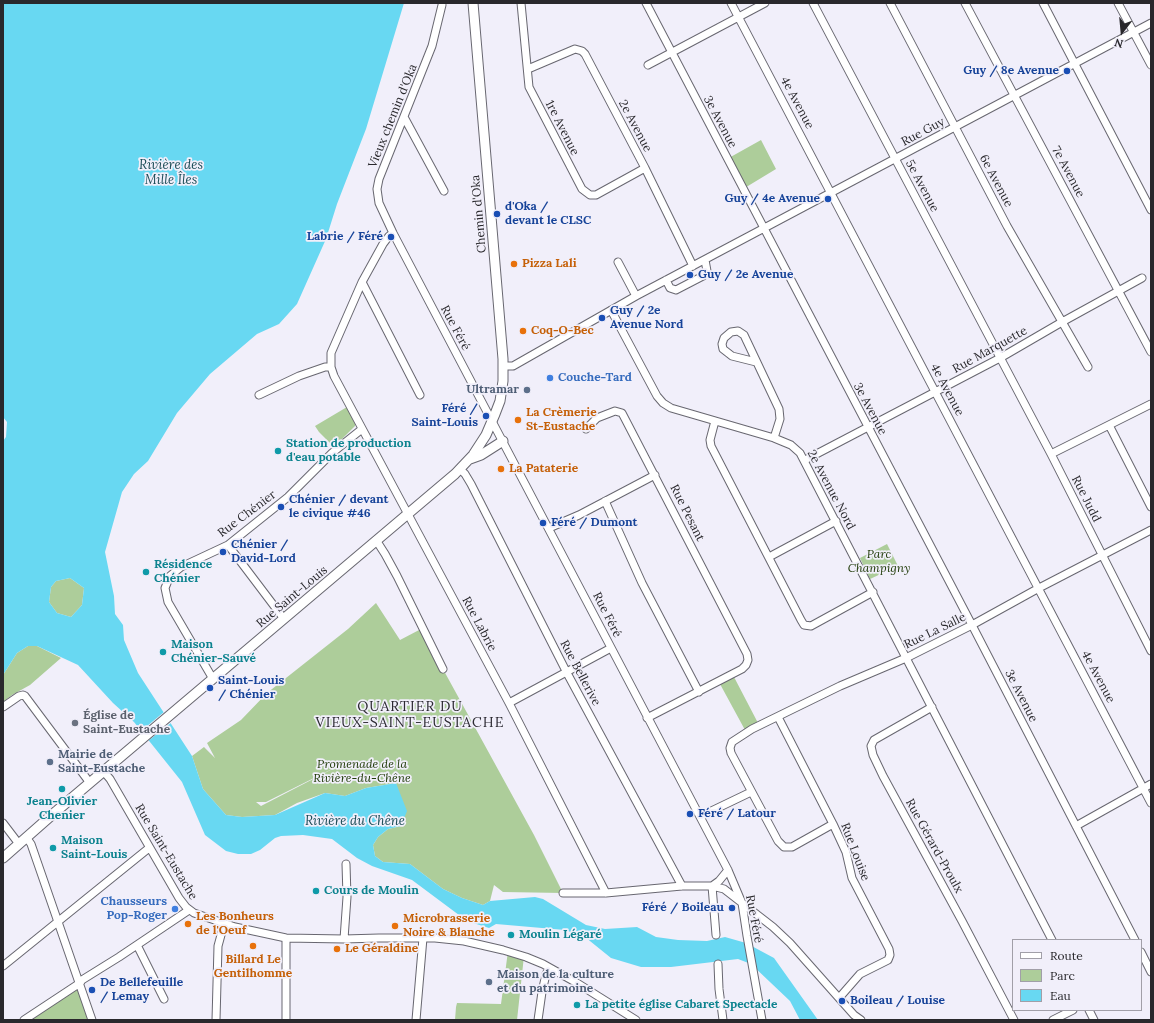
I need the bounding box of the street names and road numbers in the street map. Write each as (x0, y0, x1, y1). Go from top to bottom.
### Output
street label: Vieux chemin d'Oka (366, 62, 420, 170)
street label: 4e Avenue (777, 75, 817, 131)
street label: 3e Avenue (700, 93, 740, 151)
street label: 1re Avenue (542, 98, 582, 158)
street label: 2e Avenue (615, 98, 655, 154)
street label: Rue Guy (899, 115, 947, 149)
street label: 7e Avenue (1049, 144, 1087, 200)
street label: 6e Avenue (976, 152, 1016, 210)
street label: 5e Avenue (902, 157, 942, 215)
street label: Chemin d'Oka (468, 174, 490, 254)
street label: Rue Féré (437, 303, 473, 353)
street label: Rue Marquette (950, 324, 1030, 376)
street label: 4e Avenue (927, 362, 967, 418)
street label: 3e Avenue (850, 380, 890, 438)
street label: 2e Avenue Nord (804, 448, 858, 532)
street label: Rue Judd (1068, 473, 1104, 525)
street label: Rue Pesant (667, 482, 707, 544)
street label: Rue Chénier (215, 488, 279, 540)
street label: Rue Saint-Louis (254, 563, 330, 631)
street label: Rue Féré (589, 590, 625, 640)
street label: Rue Labrie (459, 594, 499, 654)
street label: Rue La Salle (902, 610, 968, 652)
street label: Rue Bellerive (557, 638, 603, 708)
street label: 4e Avenue (1078, 649, 1118, 705)
street label: 3e Avenue (1002, 667, 1040, 725)
street label: Rue Gérard-Proulx (902, 796, 966, 896)
street label: Rue Saint-Eustache (132, 801, 200, 903)
street label: Rue Louise (837, 821, 873, 883)
street label: Rue Féré (742, 894, 766, 944)

